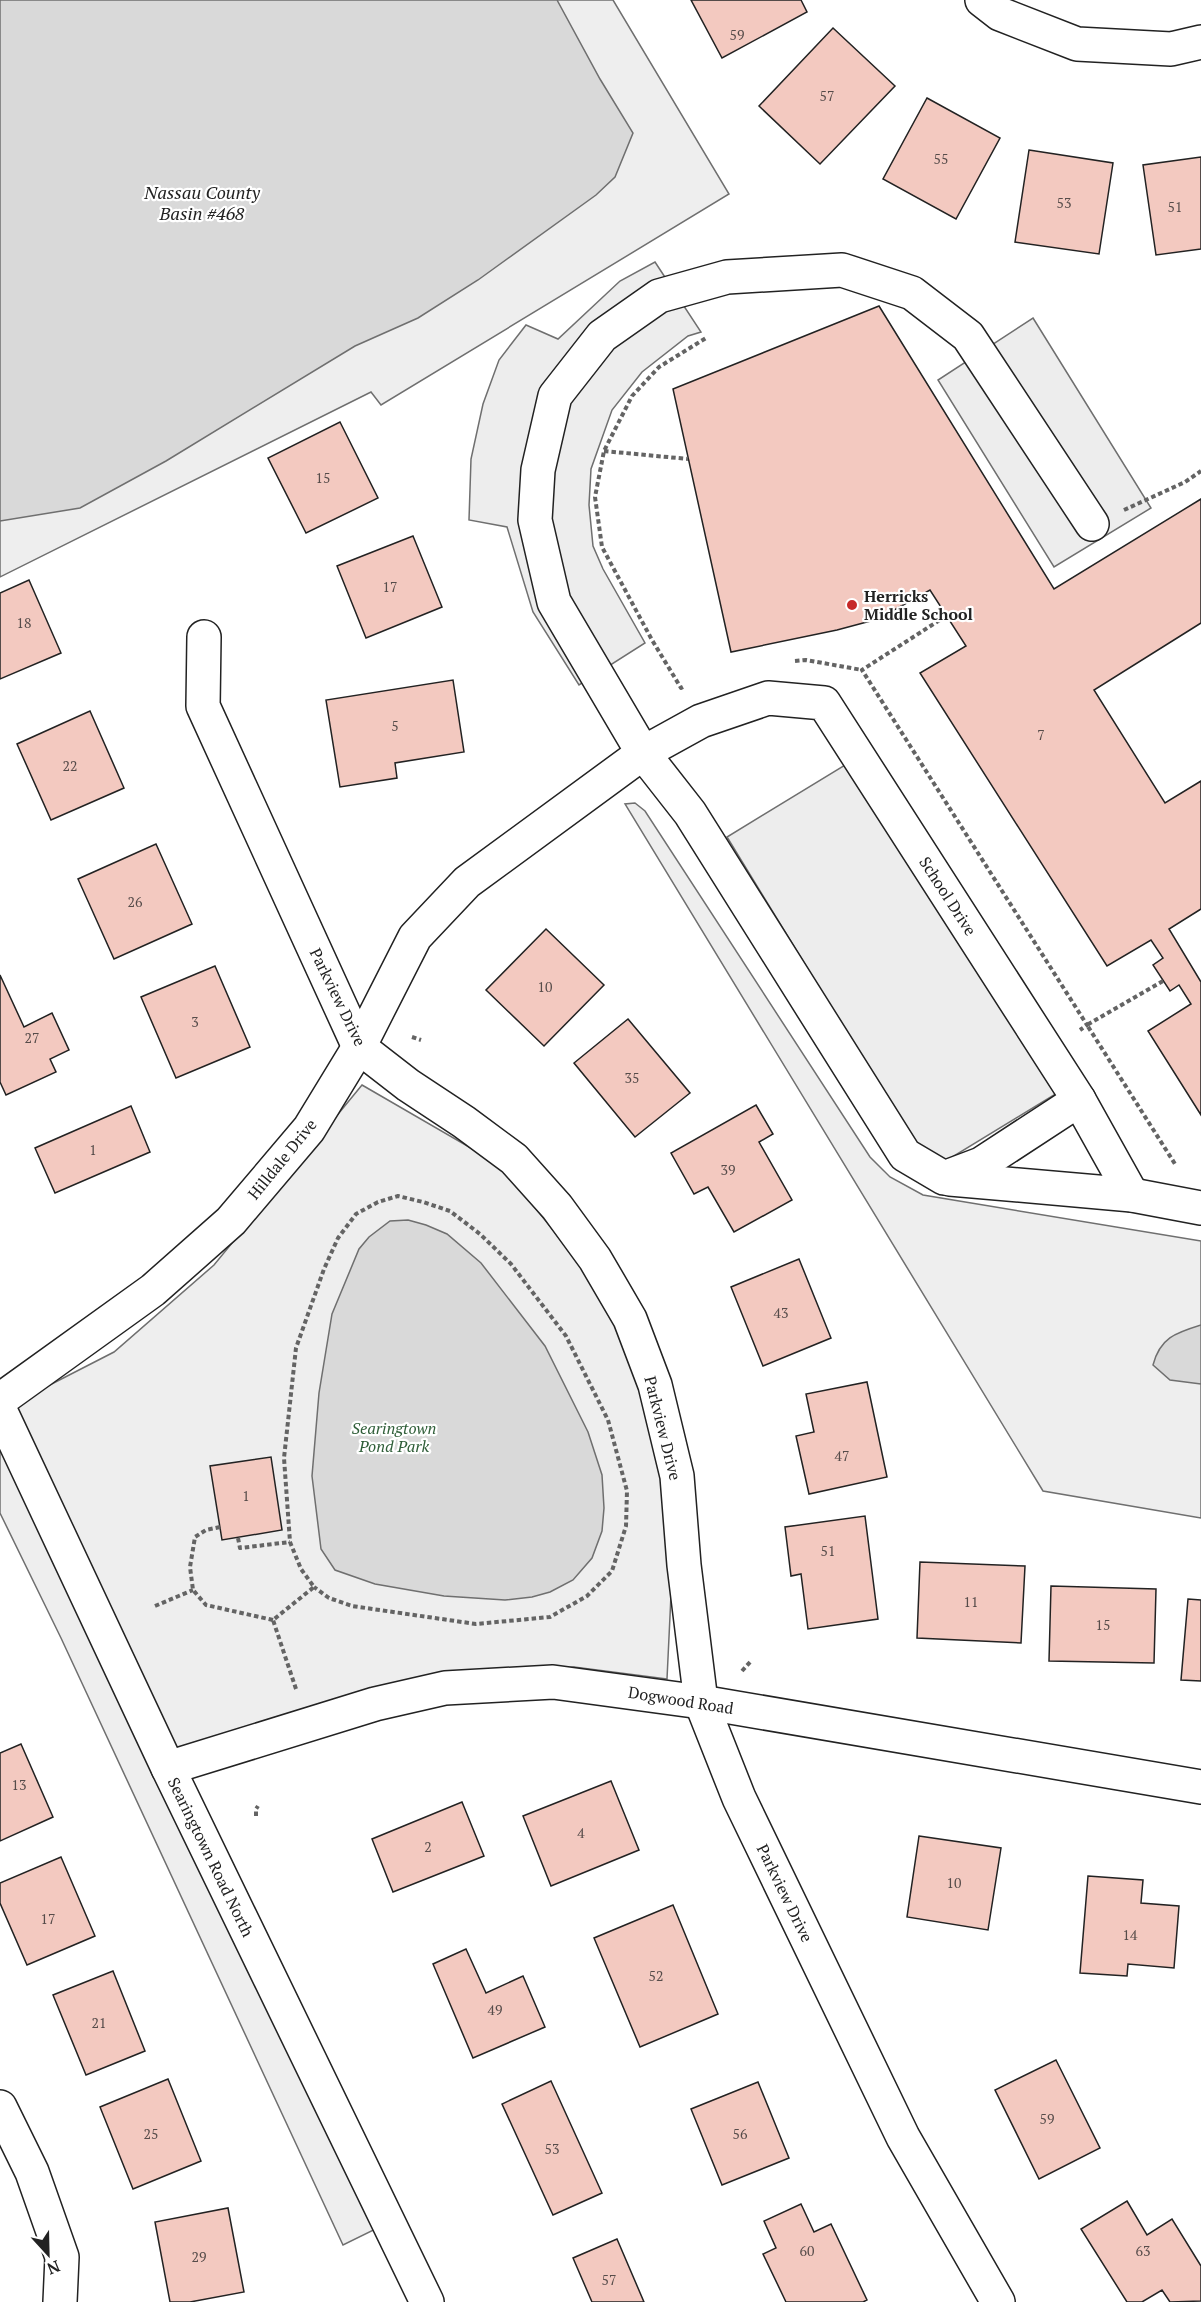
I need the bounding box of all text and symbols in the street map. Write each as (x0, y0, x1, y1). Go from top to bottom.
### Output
house number: 59 (730, 25, 744, 44)
house number: 57 (820, 86, 834, 105)
house number: 55 (934, 149, 948, 168)
water label: Nassau County Basin #468 (143, 180, 261, 225)
house number: 53 (1057, 193, 1071, 212)
house number: 51 (1168, 197, 1182, 216)
house number: 15 (316, 468, 330, 487)
house number: 17 (383, 577, 397, 596)
place label: Herricks Middle School (864, 585, 973, 625)
marker: Herricks Middle School (845, 598, 859, 612)
house number: 18 (17, 613, 31, 632)
house number: 5 (391, 716, 399, 735)
house number: 7 (1037, 725, 1045, 744)
house number: 22 (63, 756, 77, 775)
street label: School Drive (914, 852, 982, 940)
house number: 26 (128, 892, 143, 911)
street label: Parkview Drive (305, 944, 371, 1050)
house number: 10 (538, 977, 552, 996)
house number: 3 (191, 1012, 199, 1031)
house number: 27 (25, 1028, 39, 1047)
house number: 35 (625, 1068, 639, 1087)
street label: Hilldale Drive (243, 1114, 321, 1204)
house number: 1 (89, 1140, 97, 1159)
house number: 39 (721, 1160, 735, 1179)
house number: 43 (774, 1303, 788, 1322)
street label: Parkview Drive (639, 1374, 687, 1482)
park label: Searingtown Pond Park (352, 1417, 436, 1457)
house number: 47 (835, 1446, 849, 1465)
house number: 1 (242, 1486, 250, 1505)
house number: 51 (821, 1541, 835, 1560)
house number: 11 (964, 1592, 978, 1611)
house number: 15 (1096, 1615, 1110, 1634)
street label: Dogwood Road (627, 1681, 735, 1719)
street label: Searingtown Road North (163, 1774, 259, 1941)
house number: 13 (12, 1775, 26, 1794)
house number: 4 (577, 1823, 585, 1842)
house number: 2 (424, 1837, 432, 1856)
street label: Parkview Drive (752, 1840, 818, 1946)
house number: 10 (947, 1873, 961, 1892)
house number: 17 (41, 1909, 55, 1928)
house number: 14 (1123, 1925, 1138, 1944)
house number: 52 (649, 1966, 663, 1985)
house number: 49 (488, 2000, 502, 2019)
house number: 21 (92, 2013, 106, 2032)
house number: 59 (1040, 2109, 1054, 2128)
house number: 25 (144, 2124, 158, 2143)
house number: 56 (733, 2124, 748, 2143)
house number: 53 (545, 2139, 559, 2158)
north arrow (18, 2224, 78, 2284)
house number: 60 (800, 2241, 814, 2260)
house number: 63 (1136, 2241, 1150, 2260)
house number: 29 (192, 2247, 206, 2266)
text: N (44, 2255, 63, 2280)
house number: 57 (602, 2270, 616, 2289)

